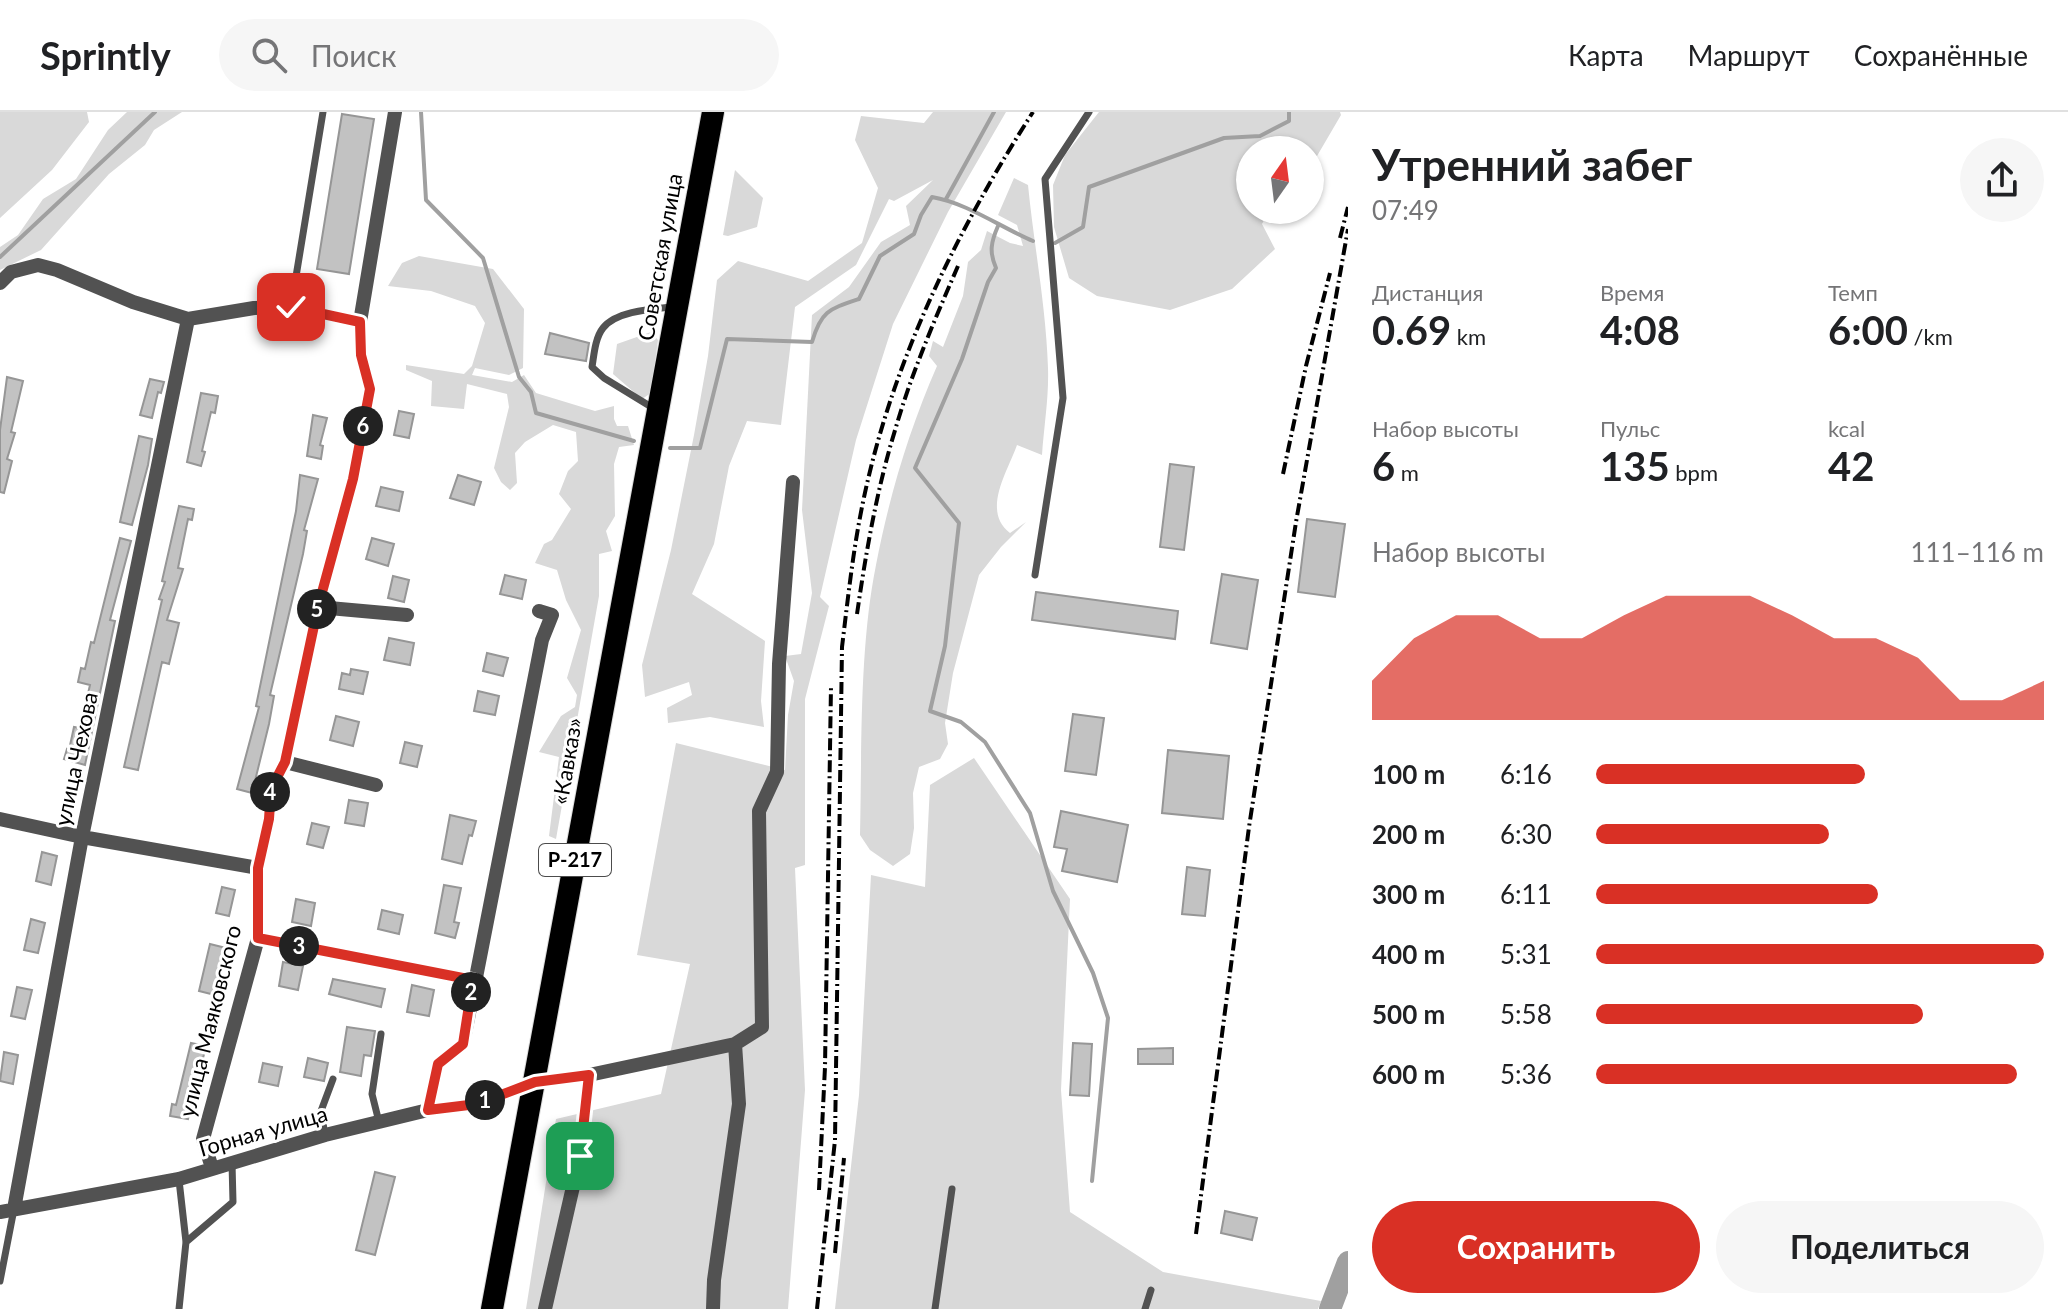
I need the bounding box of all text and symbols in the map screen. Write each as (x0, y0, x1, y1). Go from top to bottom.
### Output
search box (219, 19, 779, 91)
text: Sprintly (40, 32, 171, 78)
icon: search (247, 33, 291, 77)
text: Поиск (311, 37, 396, 73)
text: Карта (1568, 38, 1644, 72)
text: Маршрут (1688, 38, 1810, 72)
text: Сохранённые (1854, 38, 2028, 72)
north arrow (1236, 136, 1324, 224)
map controls (1236, 136, 1324, 224)
text: Утренний забег (1372, 138, 1692, 190)
button: share (1960, 138, 2044, 222)
street label: Советская улица (632, 171, 688, 343)
text: 07:49 (1372, 194, 1439, 226)
pin (257, 273, 325, 341)
text: Дистанция (1372, 279, 1483, 306)
text: Время (1600, 279, 1664, 306)
text: Темп (1828, 279, 1878, 306)
icon: check (269, 285, 313, 329)
text: 0.69 (1372, 306, 1451, 354)
text: 4:08 (1600, 306, 1680, 354)
text: 6:00 (1828, 306, 1908, 354)
text: km (1451, 323, 1486, 350)
text: /km (1908, 323, 1953, 350)
pin: 6 (343, 406, 383, 446)
text: 6 (357, 412, 369, 439)
text: Набор высоты (1372, 415, 1519, 442)
text: Пульс (1600, 415, 1660, 442)
text: kcal (1828, 415, 1865, 442)
text: 6 (1372, 442, 1395, 490)
text: 135 (1600, 442, 1670, 490)
text: 42 (1828, 442, 1874, 490)
text: m (1395, 459, 1419, 486)
text: bpm (1670, 459, 1718, 486)
text: Набор высоты (1372, 536, 1546, 568)
text: 111–116 m (1910, 536, 2044, 568)
pin: 5 (297, 589, 337, 629)
text: 5 (311, 595, 323, 622)
street label: улица Чехова (48, 689, 103, 828)
street label: «Кавказ» (546, 715, 587, 806)
text: 100 m (1372, 758, 1445, 790)
text: 6:16 (1500, 758, 1552, 790)
pin: 4 (250, 772, 290, 812)
text: 4 (264, 778, 276, 805)
text: 200 m (1372, 818, 1445, 850)
text: 6:30 (1500, 818, 1552, 850)
road number: Р-217 (539, 844, 611, 876)
text: 300 m (1372, 878, 1445, 910)
text: 6:11 (1500, 878, 1552, 910)
street label: улица Маяковского (173, 922, 246, 1120)
pin: 3 (279, 926, 319, 966)
text: 3 (293, 932, 305, 959)
text: 400 m (1372, 938, 1445, 970)
text: 5:31 (1500, 938, 1552, 970)
pin: 2 (451, 972, 491, 1012)
text: 2 (465, 978, 477, 1005)
text: 500 m (1372, 998, 1445, 1030)
text: 5:58 (1500, 998, 1552, 1030)
text: 600 m (1372, 1058, 1445, 1090)
text: 5:36 (1500, 1058, 1552, 1090)
pin: 1 (465, 1080, 505, 1120)
text: 1 (479, 1086, 491, 1113)
street label: Горная улица (195, 1099, 330, 1162)
pin (546, 1122, 614, 1190)
icon: arrive (558, 1134, 602, 1178)
button: Сохранить (1372, 1201, 1700, 1293)
button: Поделиться (1716, 1201, 2044, 1293)

